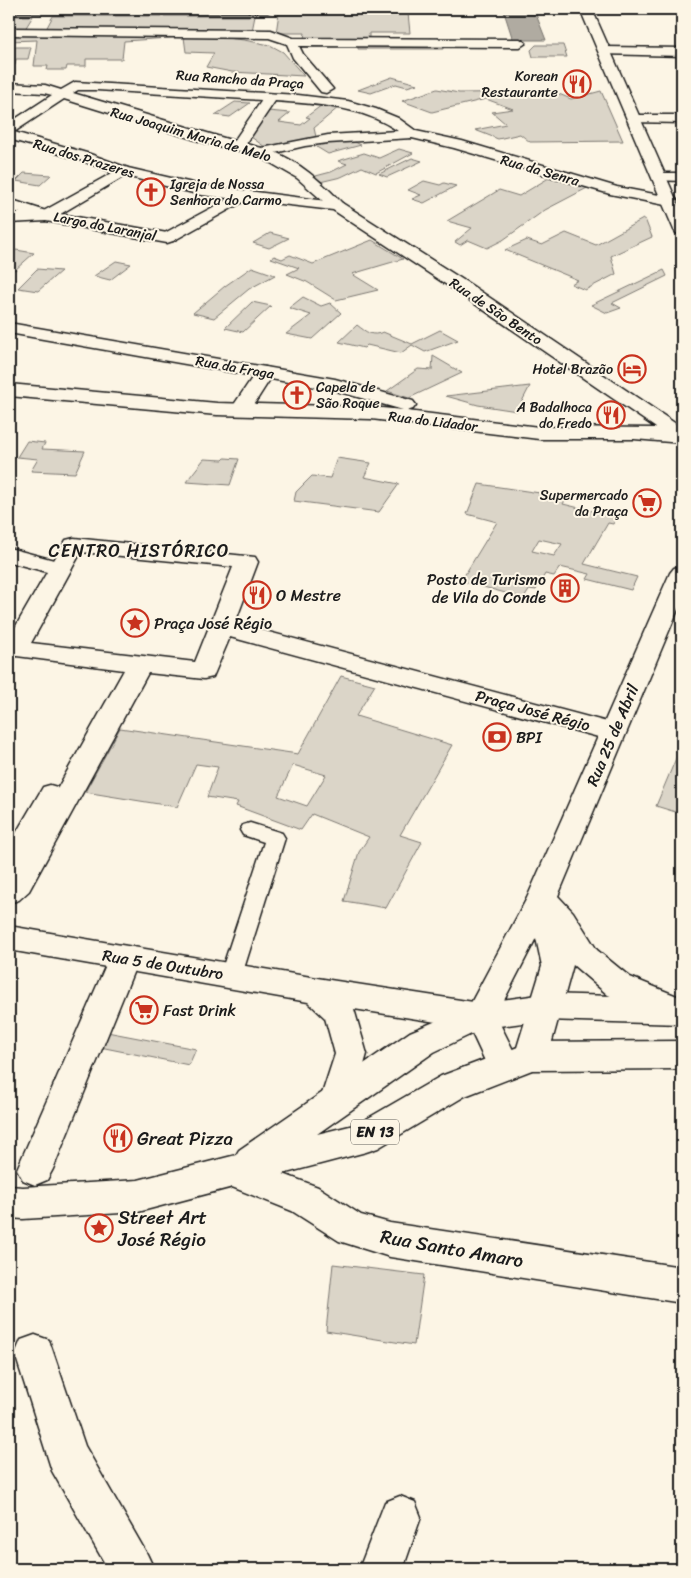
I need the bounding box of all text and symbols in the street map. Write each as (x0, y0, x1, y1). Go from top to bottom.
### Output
street label: Rua Rancho da Praça (175, 63, 305, 96)
place label: Korean Restaurante (482, 64, 558, 105)
restaurant icon: Korean Restaurante (562, 69, 592, 99)
street label: Rua Joaquim Maria de Melo (108, 100, 274, 169)
street label: Rua dos Prazeres (30, 131, 138, 186)
street label: Rua da Senra (497, 147, 583, 194)
place label: Igreja de Nossa Senhora do Carmo (169, 172, 282, 213)
church icon: Igreja de Nossa Senhora do Carmo (136, 177, 166, 207)
street label: Largo do Laranjal (52, 204, 159, 249)
street label: Rua de São Bento (444, 271, 547, 352)
street label: Rua da Fraga (194, 348, 277, 387)
hotel icon: Hotel Brazão (617, 354, 647, 384)
place label: Hotel Brazão (533, 357, 613, 382)
place label: Capela de São Roque (316, 375, 380, 416)
church icon: Capela de São Roque (282, 380, 312, 410)
place label: A Badalhoca do Fredo (516, 395, 592, 436)
restaurant icon: A Badalhoca do Fredo (596, 400, 626, 430)
street label: Rua do Lidador (387, 404, 480, 440)
place label: Supermercado da Praça (540, 483, 628, 524)
supermarket icon: Supermercado da Praça (632, 488, 662, 518)
district label: CENTRO HISTÓRICO (49, 535, 229, 567)
place label: Posto de Turismo de Vila do Conde (427, 565, 546, 612)
building icon: Posto de Turismo de Vila do Conde (550, 573, 580, 603)
restaurant icon: O Mestre (242, 580, 272, 610)
place label: O Mestre (276, 581, 341, 610)
place icon: Praça José Régio (120, 608, 150, 638)
place label: Praça José Régio (154, 609, 272, 638)
street label: Rua 25 de Abril (578, 679, 647, 791)
street label: Praça José Régio (472, 681, 594, 740)
bank icon: BPI (482, 722, 512, 752)
place label: BPI (516, 723, 543, 752)
street label: Rua 5 de Outubro (100, 941, 226, 988)
supermarket icon: Fast Drink (129, 995, 159, 1025)
place label: Fast Drink (163, 996, 236, 1025)
road number: EN 13 (351, 1120, 399, 1144)
place label: Great Pizza (137, 1122, 234, 1155)
restaurant icon: Great Pizza (103, 1123, 133, 1153)
place label: Street Art José Régio (117, 1201, 207, 1256)
place icon: Street Art José Régio (84, 1213, 114, 1243)
street label: Rua Santo Amaro (378, 1220, 526, 1277)

